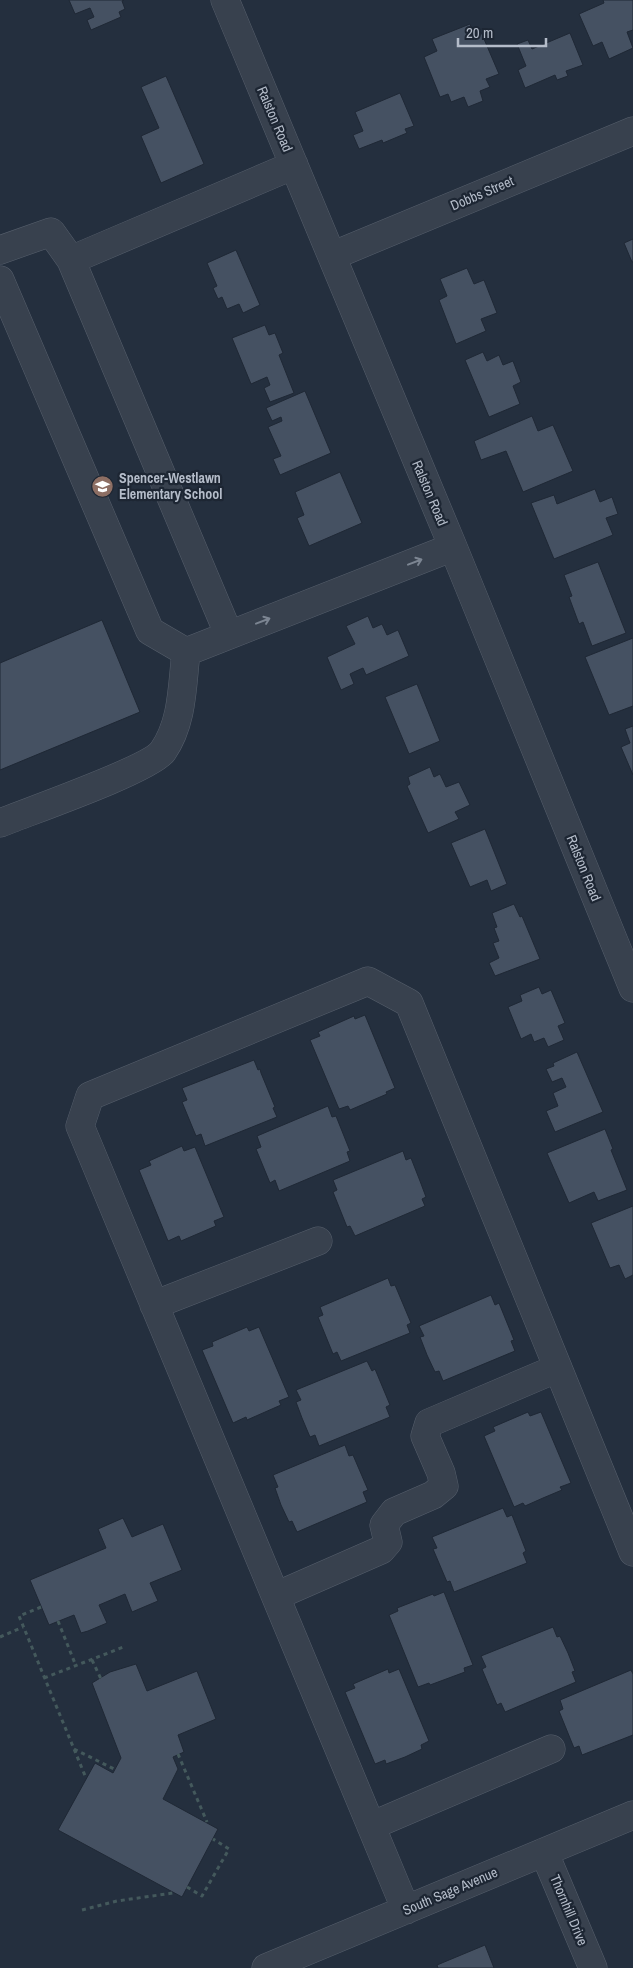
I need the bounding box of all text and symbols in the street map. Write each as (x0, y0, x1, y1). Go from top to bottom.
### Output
scale bar (458, 15, 546, 47)
text: 20 m (466, 22, 493, 43)
street label: Ralston Road (253, 83, 297, 155)
street label: Dobbs Street (448, 172, 516, 214)
street label: Ralston Road (408, 457, 452, 529)
place label: Spencer-Westlawn Elementary School (119, 469, 222, 503)
school or university icon: Spencer-Westlawn Elementary School (91, 474, 115, 498)
one-way arrow (407, 557, 422, 566)
one-way arrow (255, 616, 271, 625)
street label: Ralston Road (563, 832, 605, 904)
street label: South Sage Avenue (400, 1863, 500, 1919)
street label: Thornhill Drive (546, 1872, 592, 1948)

